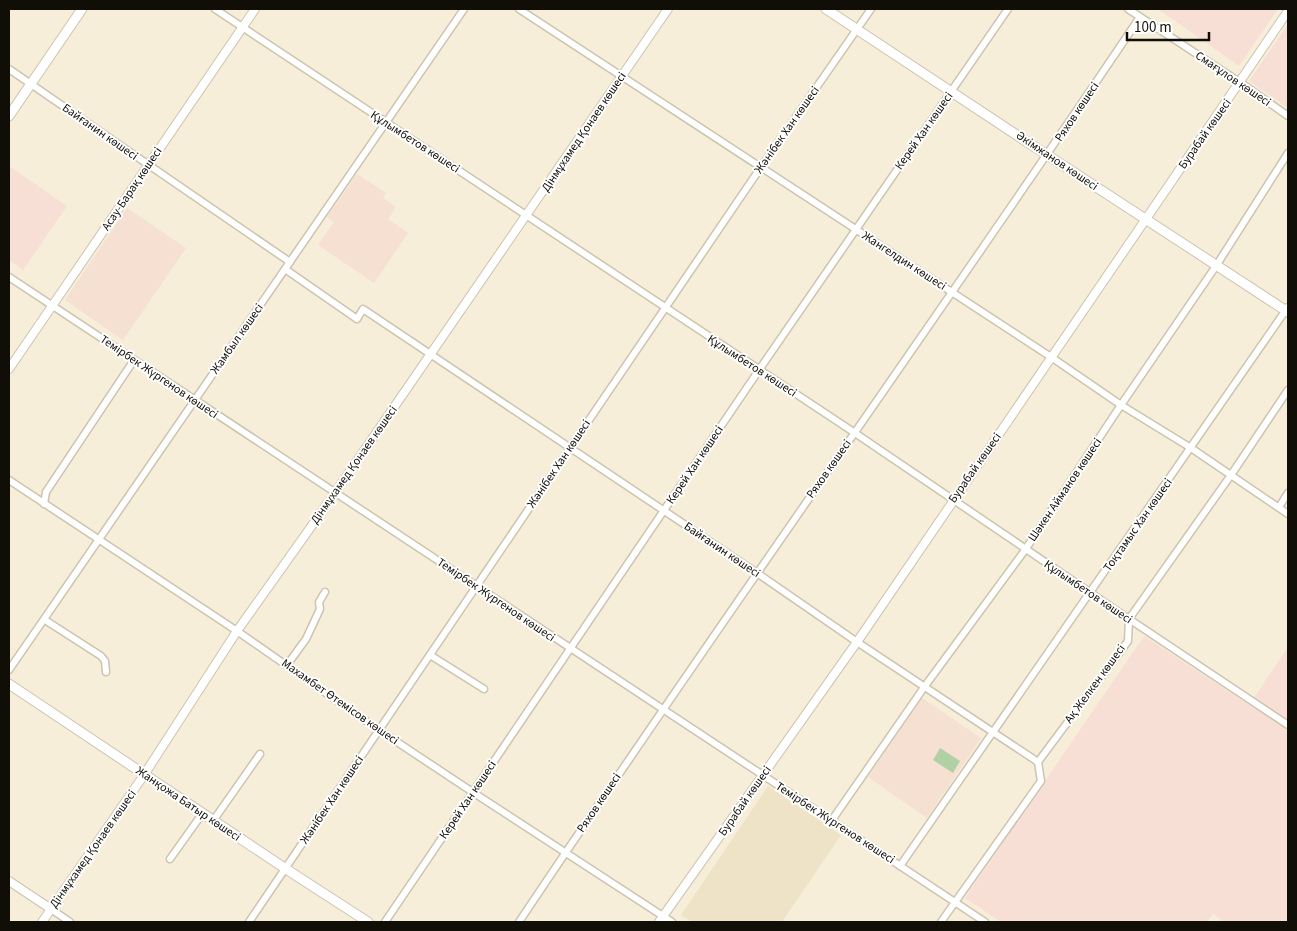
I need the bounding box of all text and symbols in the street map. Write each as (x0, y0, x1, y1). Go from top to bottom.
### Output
scale bar (1127, 10, 1210, 42)
text: 100 m (1134, 17, 1172, 38)
street label: Смағұлов көшесі (1192, 47, 1274, 111)
street label: Дінмұхамед Қонаев көшесі (538, 69, 631, 195)
street label: Ряхов көшесі (1051, 79, 1103, 145)
street label: Жәнібек Хан көшесі (750, 83, 824, 177)
street label: Керей Хан көшесі (891, 89, 957, 173)
street label: Бурабай көшесі (1174, 95, 1236, 173)
street label: Байғанин көшесі (59, 100, 141, 164)
street label: Құлымбетов көшесі (367, 107, 463, 177)
street label: Әкімжанов көшесі (1013, 127, 1102, 195)
street label: Асау-Барақ көшесі (98, 144, 166, 234)
street label: Жангелдин көшесі (859, 227, 950, 295)
street label: Жамбыл көшесі (206, 300, 268, 378)
street label: Темірбек Жүргенов көшесі (96, 331, 222, 423)
street label: Құлымбетов көшесі (704, 331, 800, 401)
street label: Дінмұхамед Қонаев көшесі (307, 402, 401, 528)
street label: Жәнібек Хан көшесі (523, 416, 595, 512)
street label: Керей Хан көшесі (662, 422, 728, 508)
street label: Бурабай көшесі (944, 429, 1006, 507)
street label: Шәкен Айманов көшесі (1024, 435, 1106, 545)
street label: Ряхов көшесі (802, 436, 856, 502)
street label: Тоқтамыс Хан көшесі (1099, 475, 1177, 575)
street label: Байғанин көшесі (680, 518, 764, 582)
street label: Темірбек Жүргенов көшесі (433, 554, 559, 646)
street label: Құлымбетов көшесі (1040, 556, 1136, 628)
street label: Ақ Желкен көшесі (1061, 641, 1130, 727)
street label: Махамбет Өтемісов көшесі (278, 655, 402, 749)
street label: Жәнібек Хан көшесі (296, 752, 368, 848)
street label: Керей Хан көшесі (435, 757, 501, 843)
street label: Жанқожа Батыр көшесі (132, 762, 244, 846)
street label: Бурабай көшесі (714, 762, 776, 840)
street label: Ряхов көшесі (573, 770, 625, 836)
street label: Темірбек Жүргенов көшесі (772, 778, 898, 868)
street label: Дінмұхамед Қонаев көшесі (46, 786, 140, 912)

